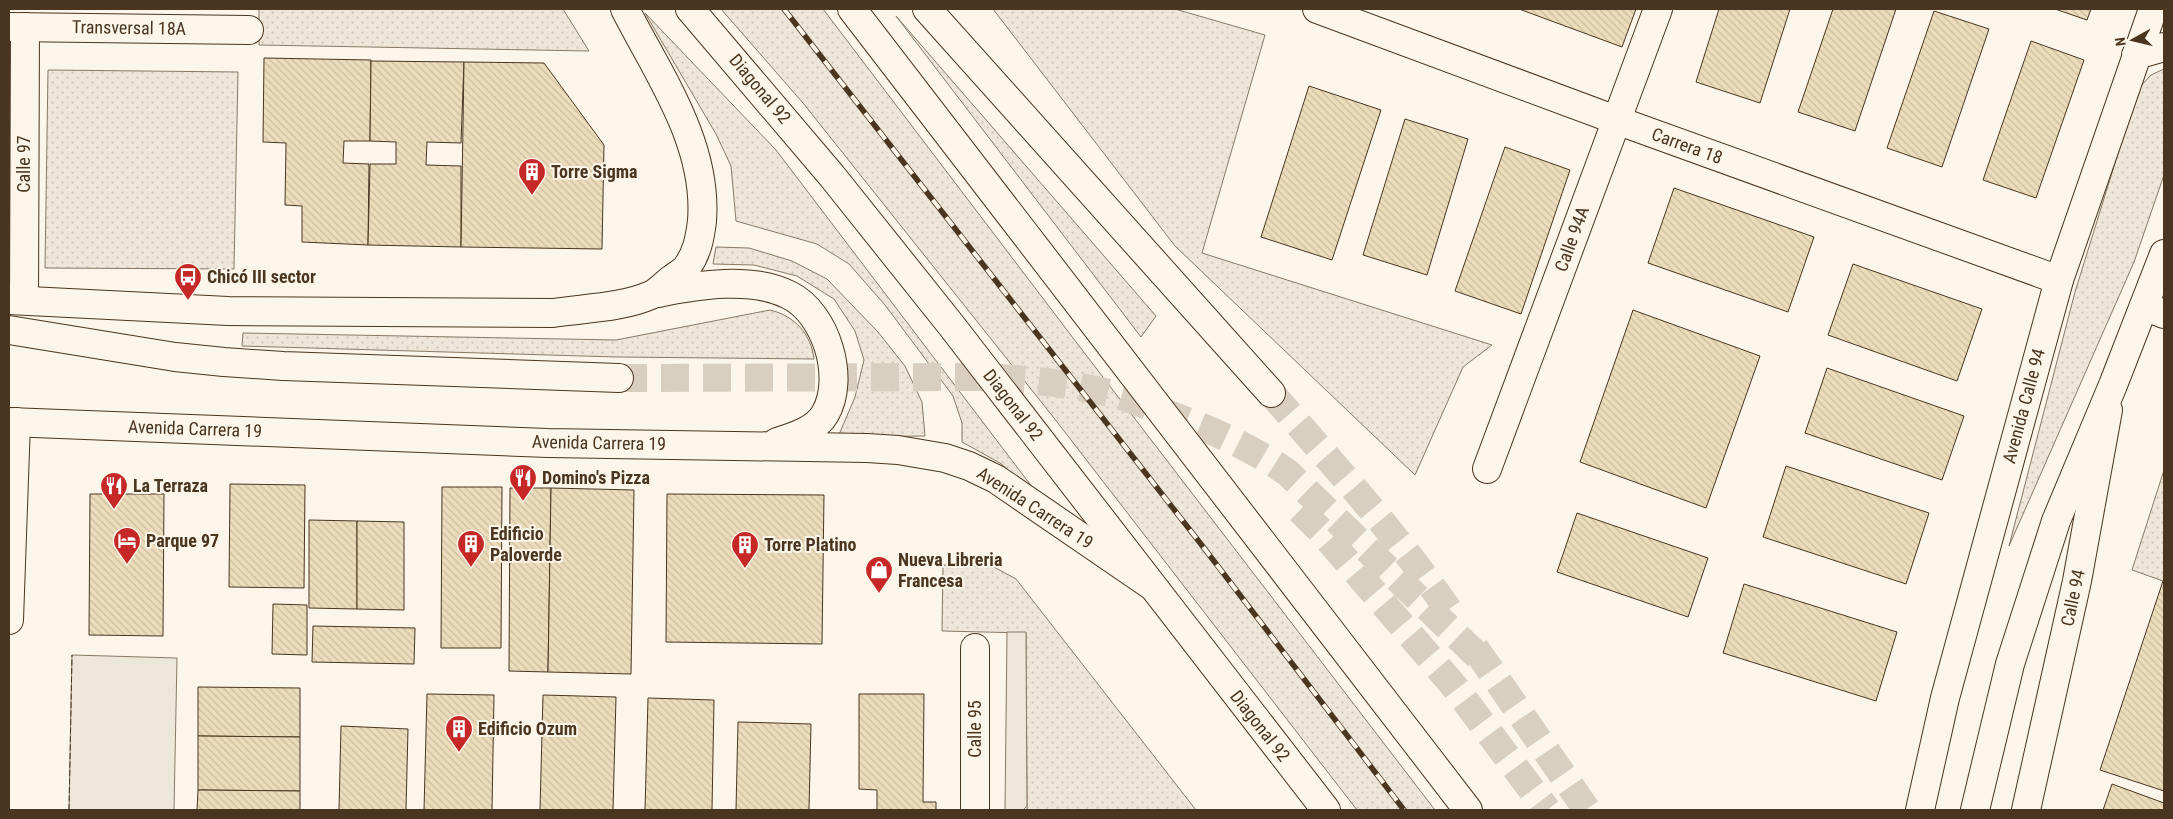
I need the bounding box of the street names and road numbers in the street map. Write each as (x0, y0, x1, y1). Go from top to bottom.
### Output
street label: Transversal 18A (72, 16, 187, 39)
street label: Diagonal 92 (725, 50, 796, 128)
street label: Carrera 18 (1649, 123, 1725, 168)
street label: Calle 97 (13, 135, 34, 193)
street label: Calle 94A (1550, 203, 1593, 274)
street label: Avenida Calle 94 (1998, 346, 2049, 466)
street label: Diagonal 92 (979, 365, 1048, 444)
street label: Avenida Carrera 19 (128, 416, 262, 441)
street label: Avenida Carrera 19 (532, 431, 666, 454)
street label: Avenida Carrera 19 (973, 462, 1097, 553)
street label: Calle 94 (2056, 568, 2089, 628)
street label: Diagonal 92 (1226, 686, 1295, 765)
street label: Calle 95 (964, 700, 985, 758)

